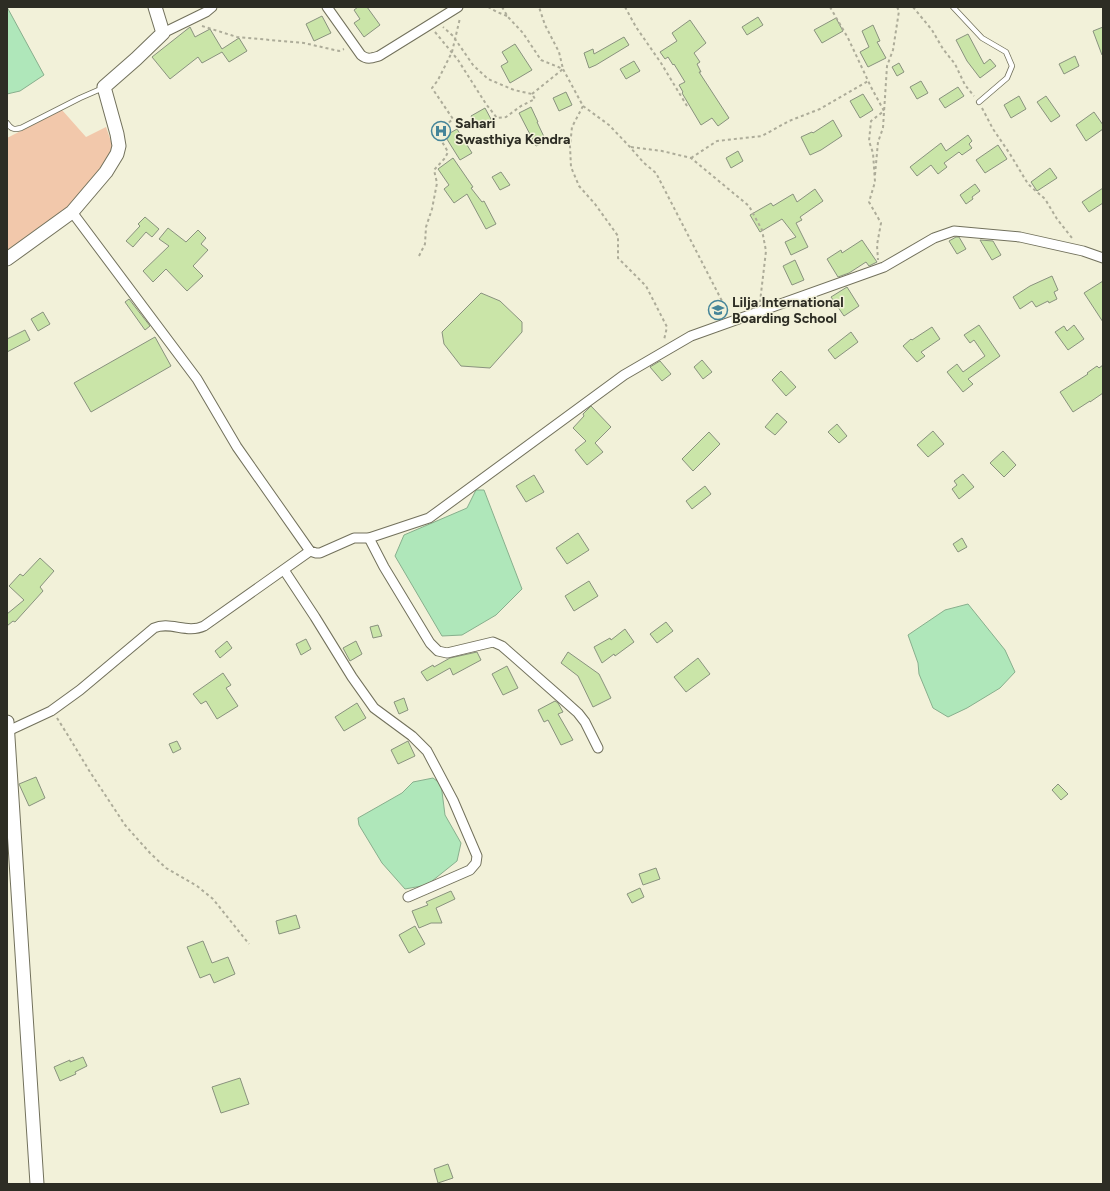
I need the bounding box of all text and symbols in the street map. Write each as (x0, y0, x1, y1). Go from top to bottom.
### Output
place label: Sahari Swasthiya Kendra (455, 115, 571, 148)
hospital icon: Sahari Swasthiya Kendra (430, 120, 452, 142)
place label: Lilja International Boarding School (732, 294, 844, 327)
school or university icon: Lilja International Boarding School (707, 299, 729, 321)

